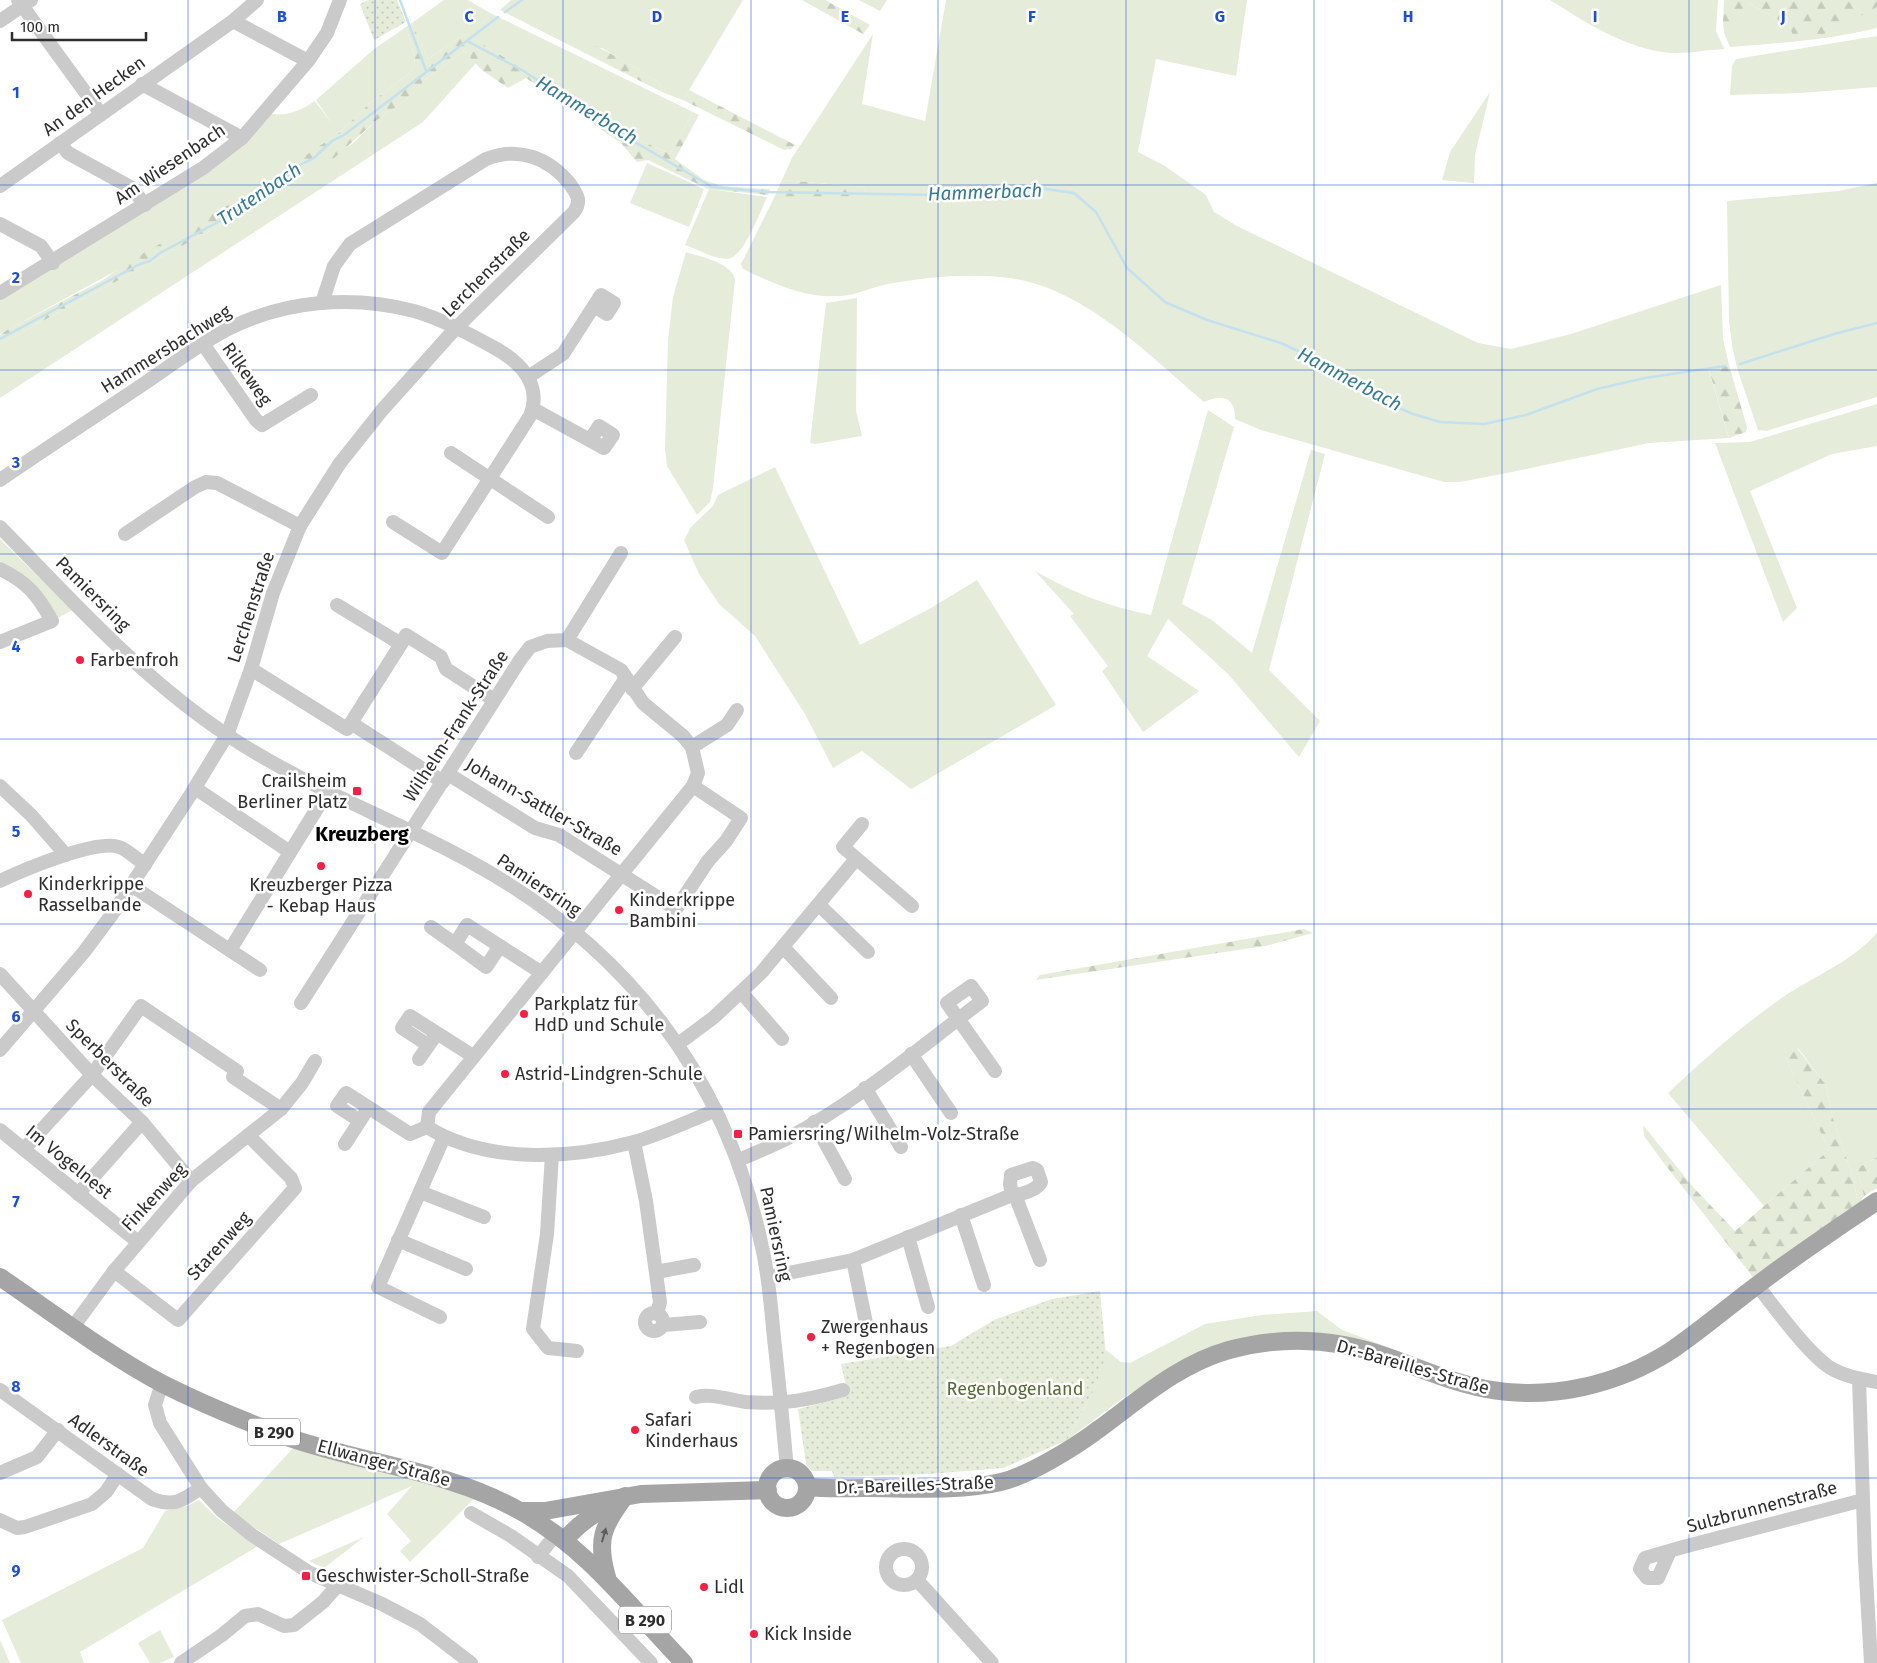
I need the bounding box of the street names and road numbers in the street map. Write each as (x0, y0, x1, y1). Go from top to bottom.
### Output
street label: An den Hecken (38, 51, 150, 141)
street label: Am Wiesenbach (111, 119, 229, 209)
street label: Lerchenstraße (437, 224, 535, 322)
street label: Hammersbachweg (97, 300, 236, 398)
street label: Rilkeweg (217, 338, 277, 410)
street label: Lerchenstraße (223, 549, 279, 665)
street label: Pamiersring (51, 552, 135, 636)
street label: Wilhelm-Frank-Straße (399, 646, 513, 806)
street label: Johann-Sattler-Straße (462, 753, 626, 861)
street label: Pamiersring (493, 849, 586, 921)
street label: Sperberstraße (61, 1014, 159, 1112)
street label: Im Vogelnest (21, 1120, 117, 1204)
street label: Finkenweg (117, 1158, 192, 1236)
street label: Pamiersring (755, 1184, 797, 1284)
street label: Starenweg (182, 1207, 256, 1285)
street label: Dr.-Bareilles-Straße (1334, 1335, 1492, 1399)
street label: Adlerstraße (64, 1408, 154, 1482)
road number: B 290 (248, 1418, 300, 1445)
street label: Ellwanger Straße (315, 1435, 453, 1491)
street label: Dr.-Bareilles-Straße (836, 1471, 994, 1499)
street label: Sulzbrunnenstraße (1684, 1476, 1840, 1538)
road number: B 290 (619, 1606, 671, 1634)

